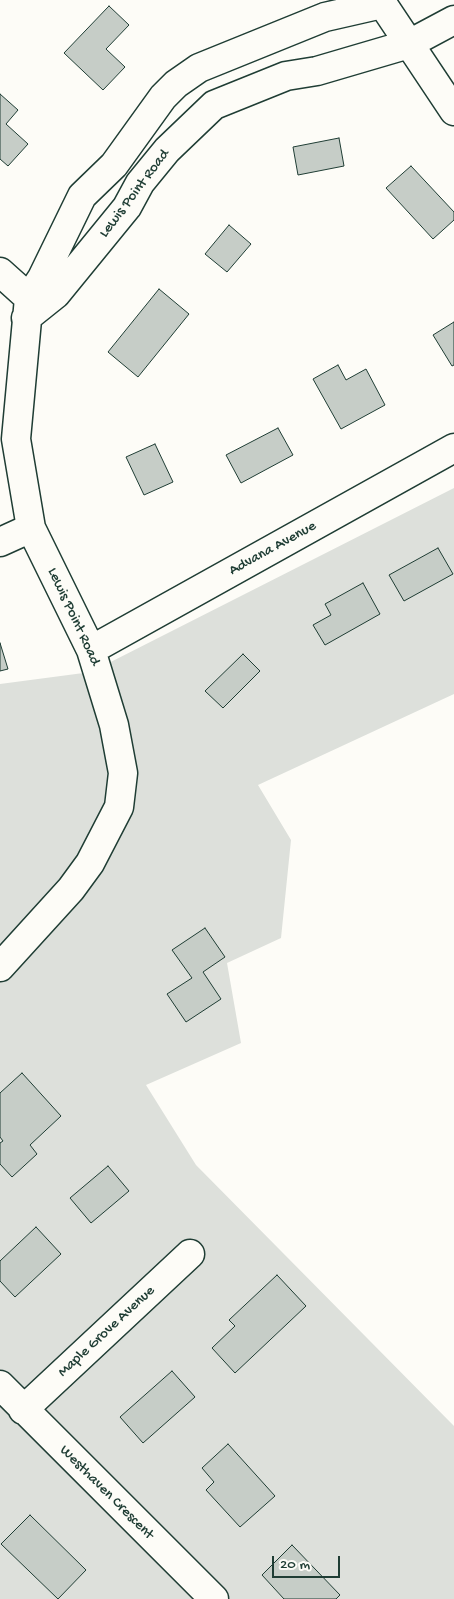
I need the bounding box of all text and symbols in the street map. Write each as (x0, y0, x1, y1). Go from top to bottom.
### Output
street label: Lewis Point Road (96, 146, 174, 242)
street label: Advana Avenue (226, 518, 320, 580)
street label: Lewis Point Road (42, 565, 104, 669)
street label: Maple Grove Avenue (55, 1282, 159, 1382)
street label: Westhaven Crescent (55, 1442, 157, 1544)
scale bar (274, 1546, 342, 1578)
text: 20 m (280, 1556, 310, 1574)

